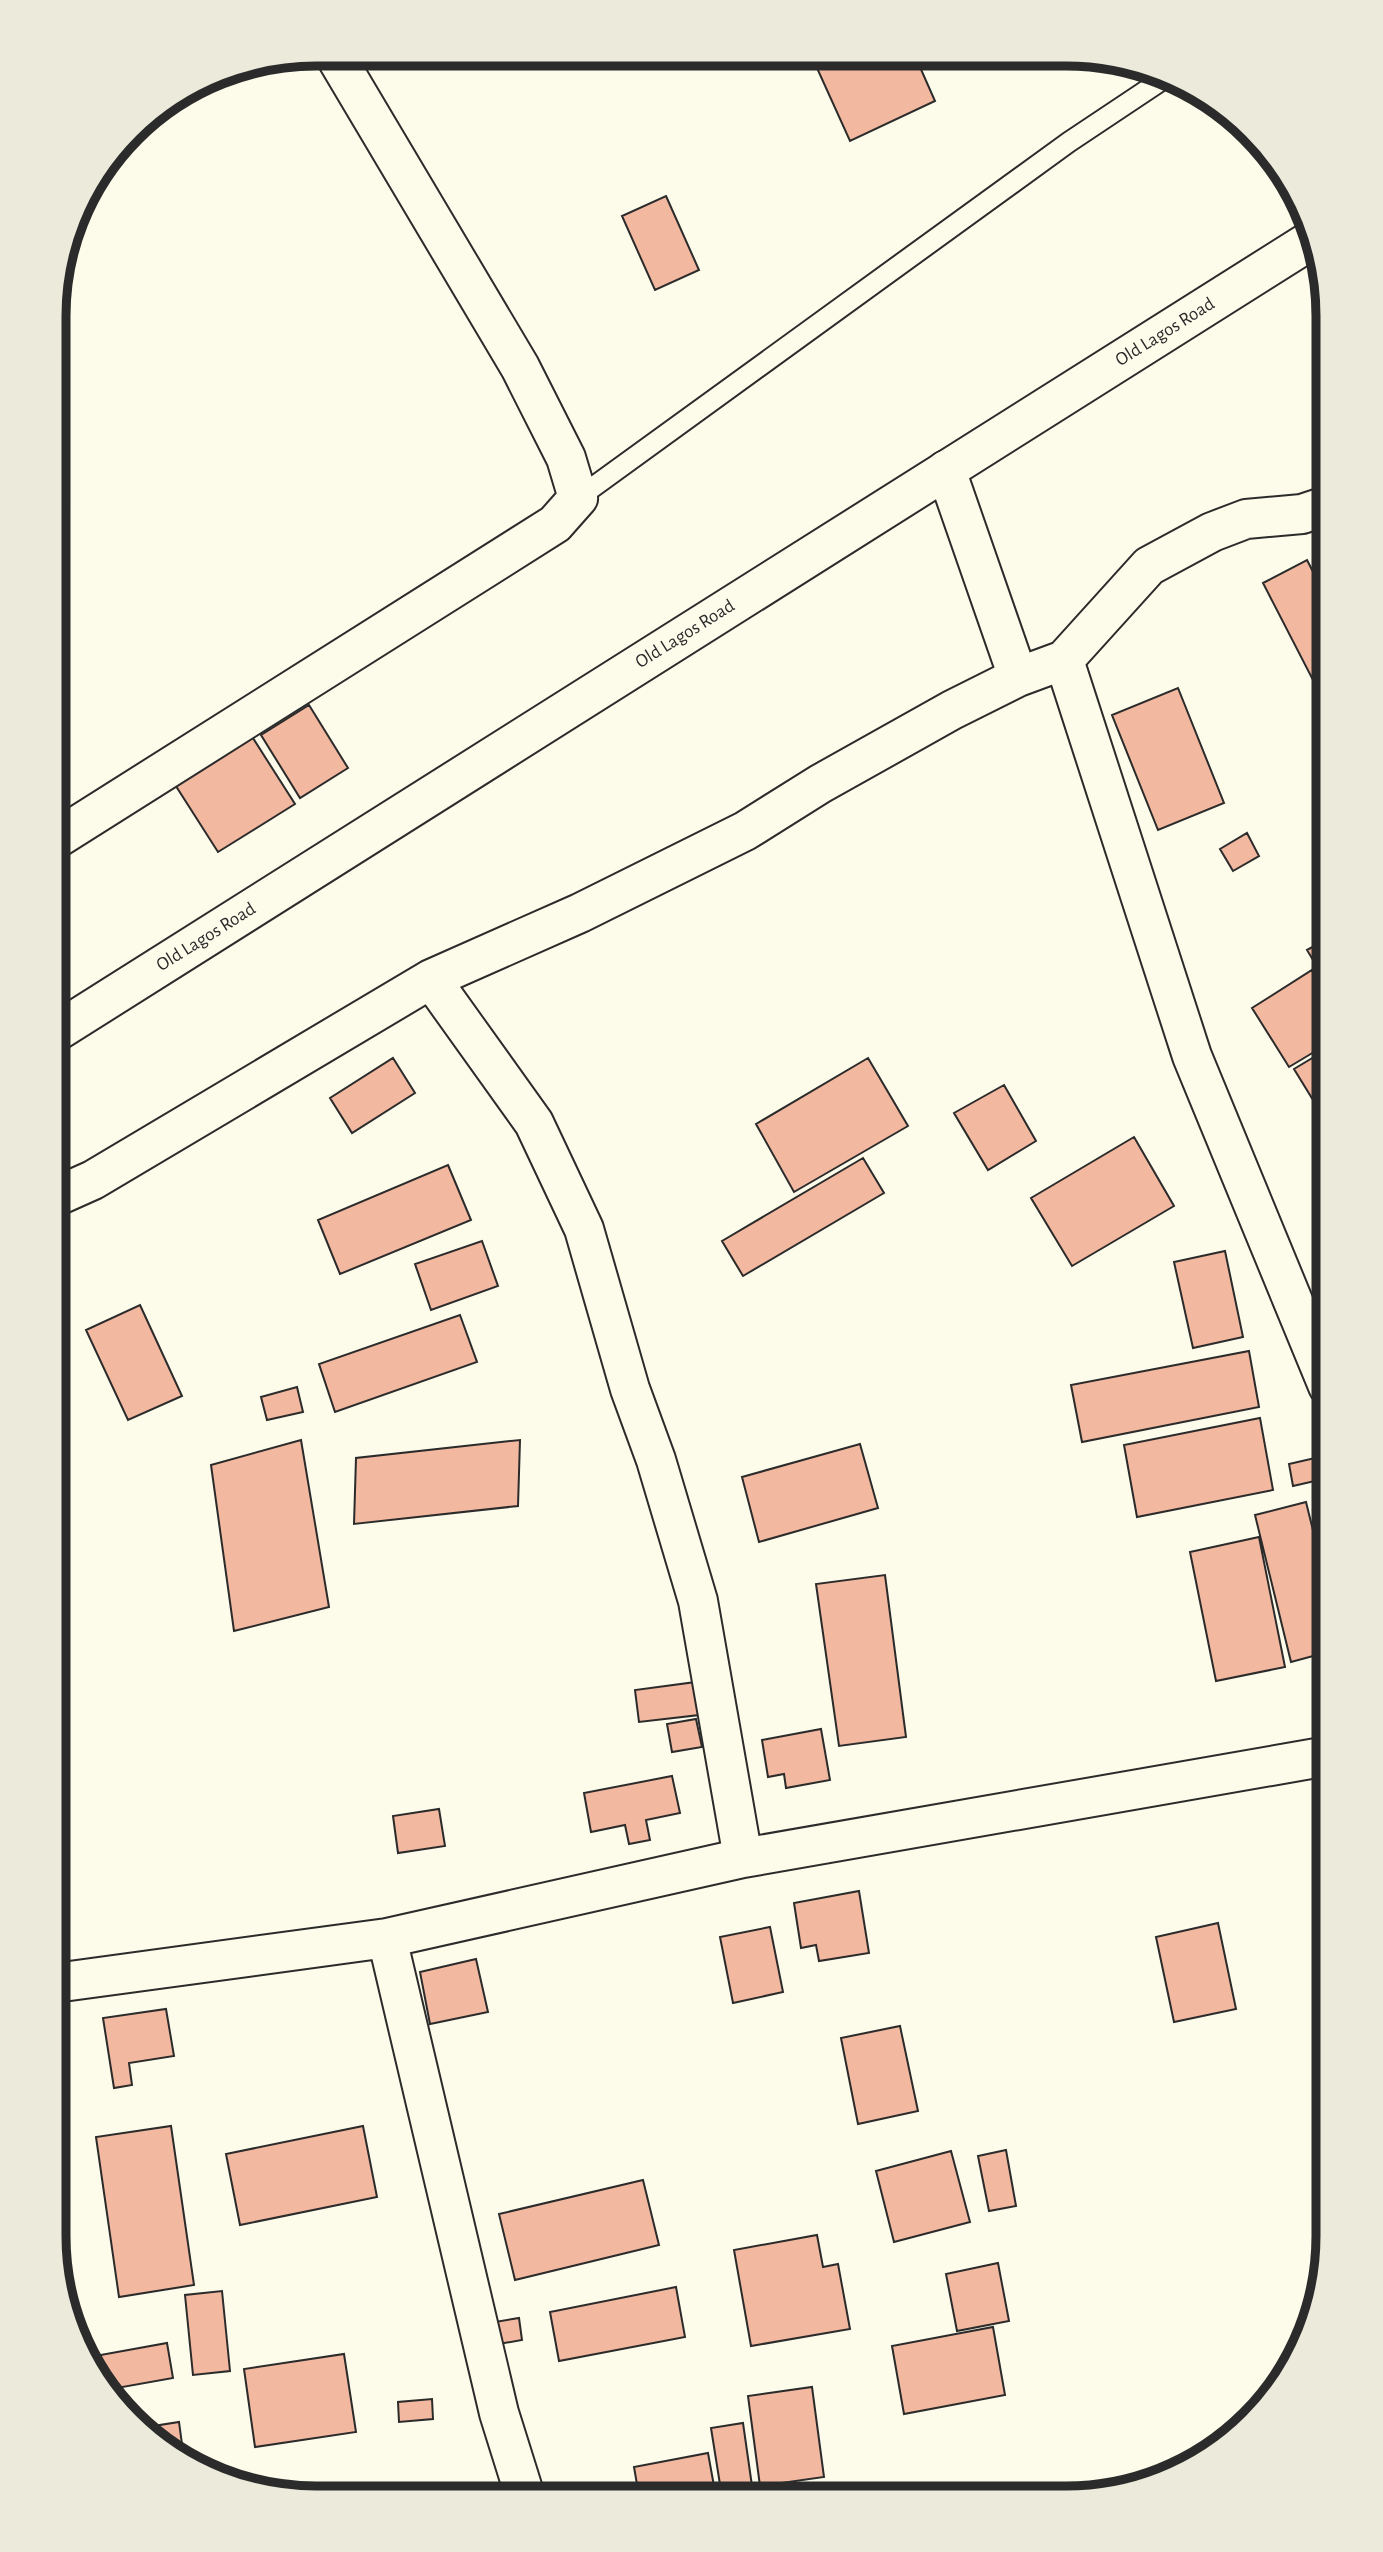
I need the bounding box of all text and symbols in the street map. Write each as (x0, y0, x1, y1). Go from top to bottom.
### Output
street label: Old Lagos Road (1112, 294, 1218, 370)
street label: Old Lagos Road (632, 596, 738, 672)
street label: Old Lagos Road (153, 899, 259, 975)

